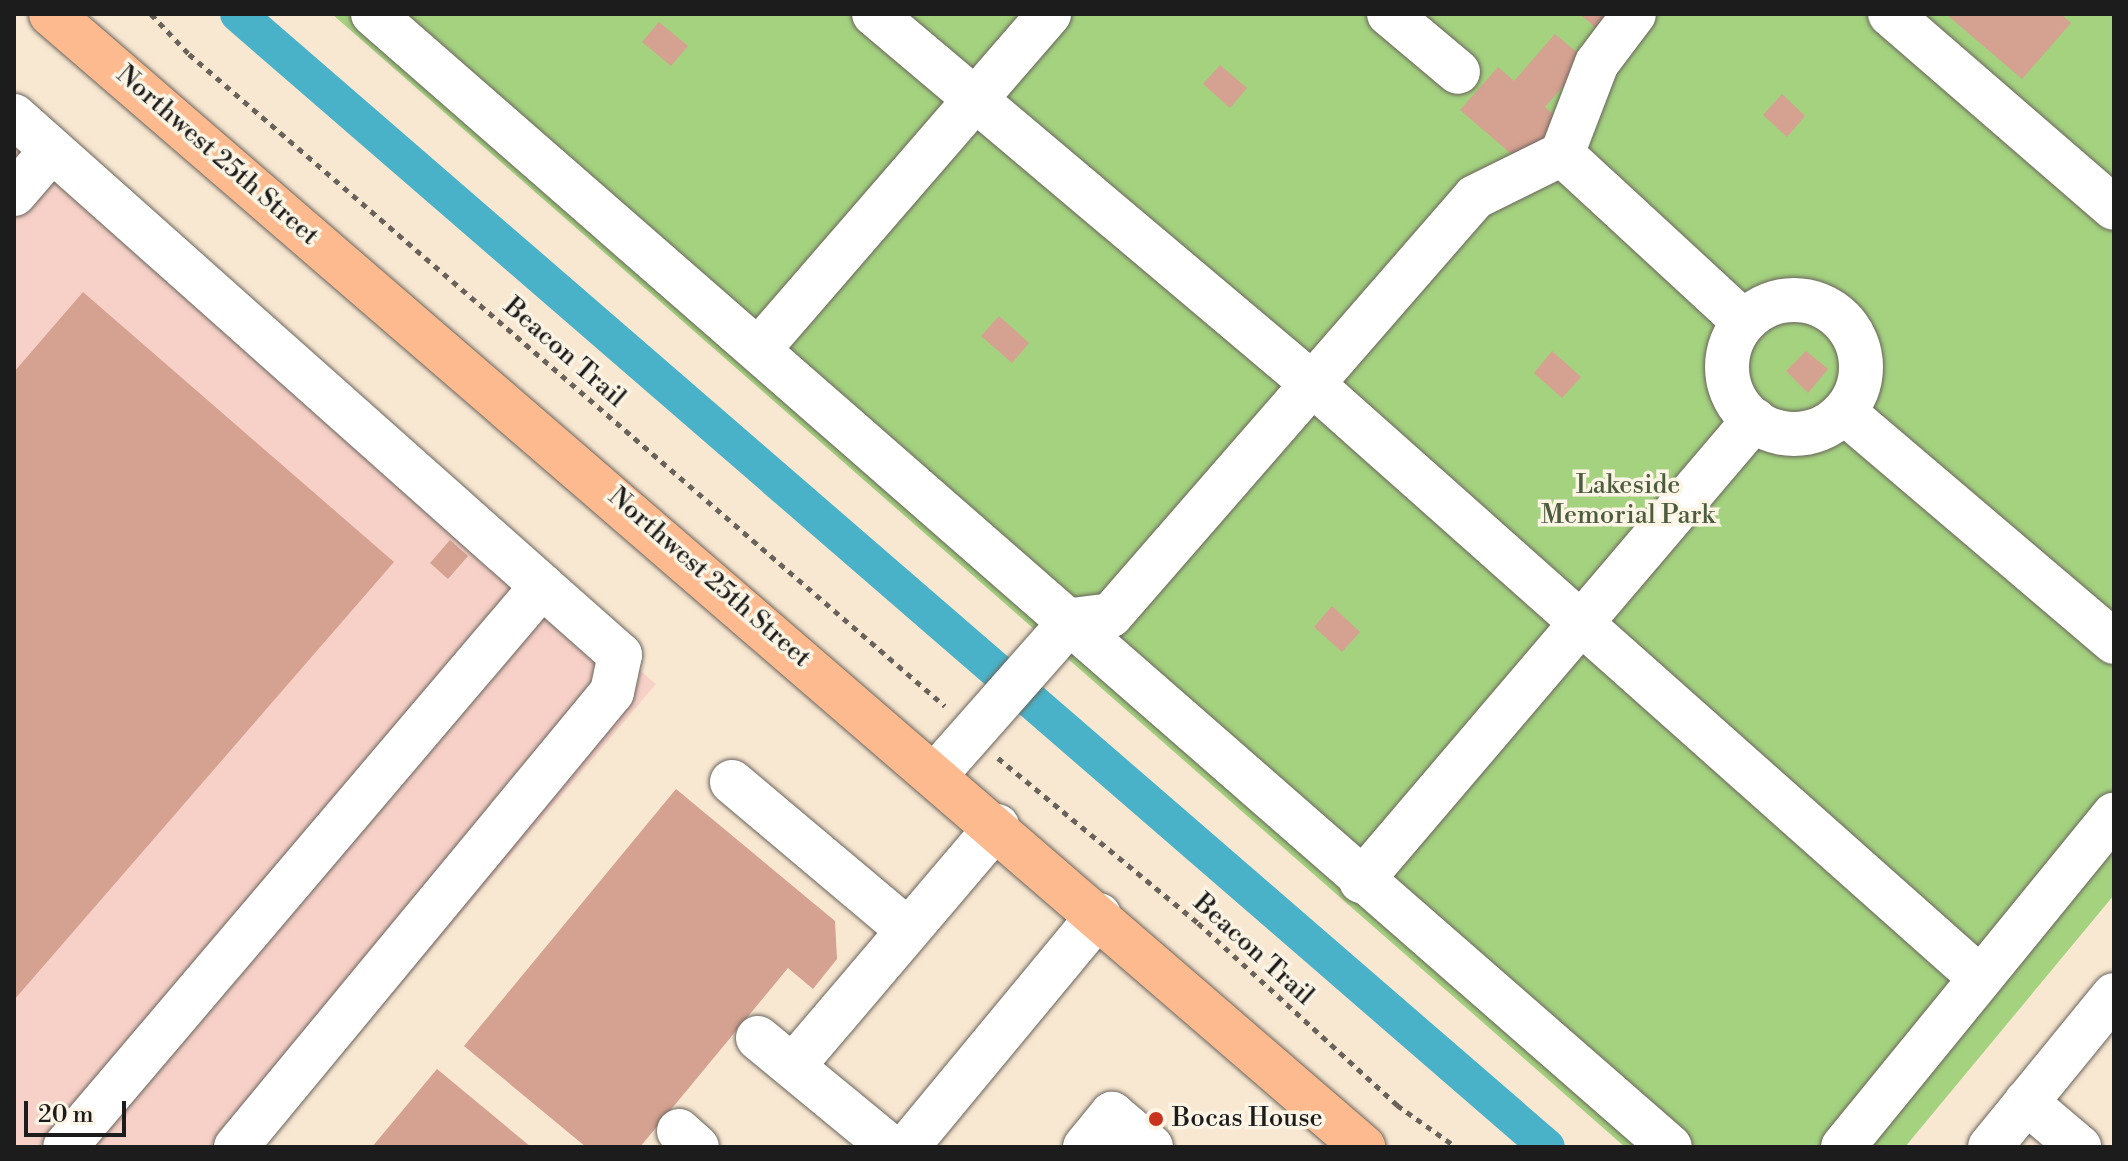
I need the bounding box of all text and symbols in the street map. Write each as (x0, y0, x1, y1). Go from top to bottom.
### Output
street label: Northwest 25th Street (110, 60, 324, 252)
street label: Beacon Trail (497, 292, 631, 414)
park label: Lakeside Memorial Park (1541, 470, 1715, 532)
street label: Northwest 25th Street (602, 482, 816, 674)
street label: Beacon Trail (1186, 888, 1320, 1012)
scale bar (28, 1085, 130, 1135)
text: 20 m (38, 1100, 94, 1130)
place label: Bocas House (1172, 1103, 1323, 1135)
marker: Bocas House (1147, 1110, 1165, 1128)

